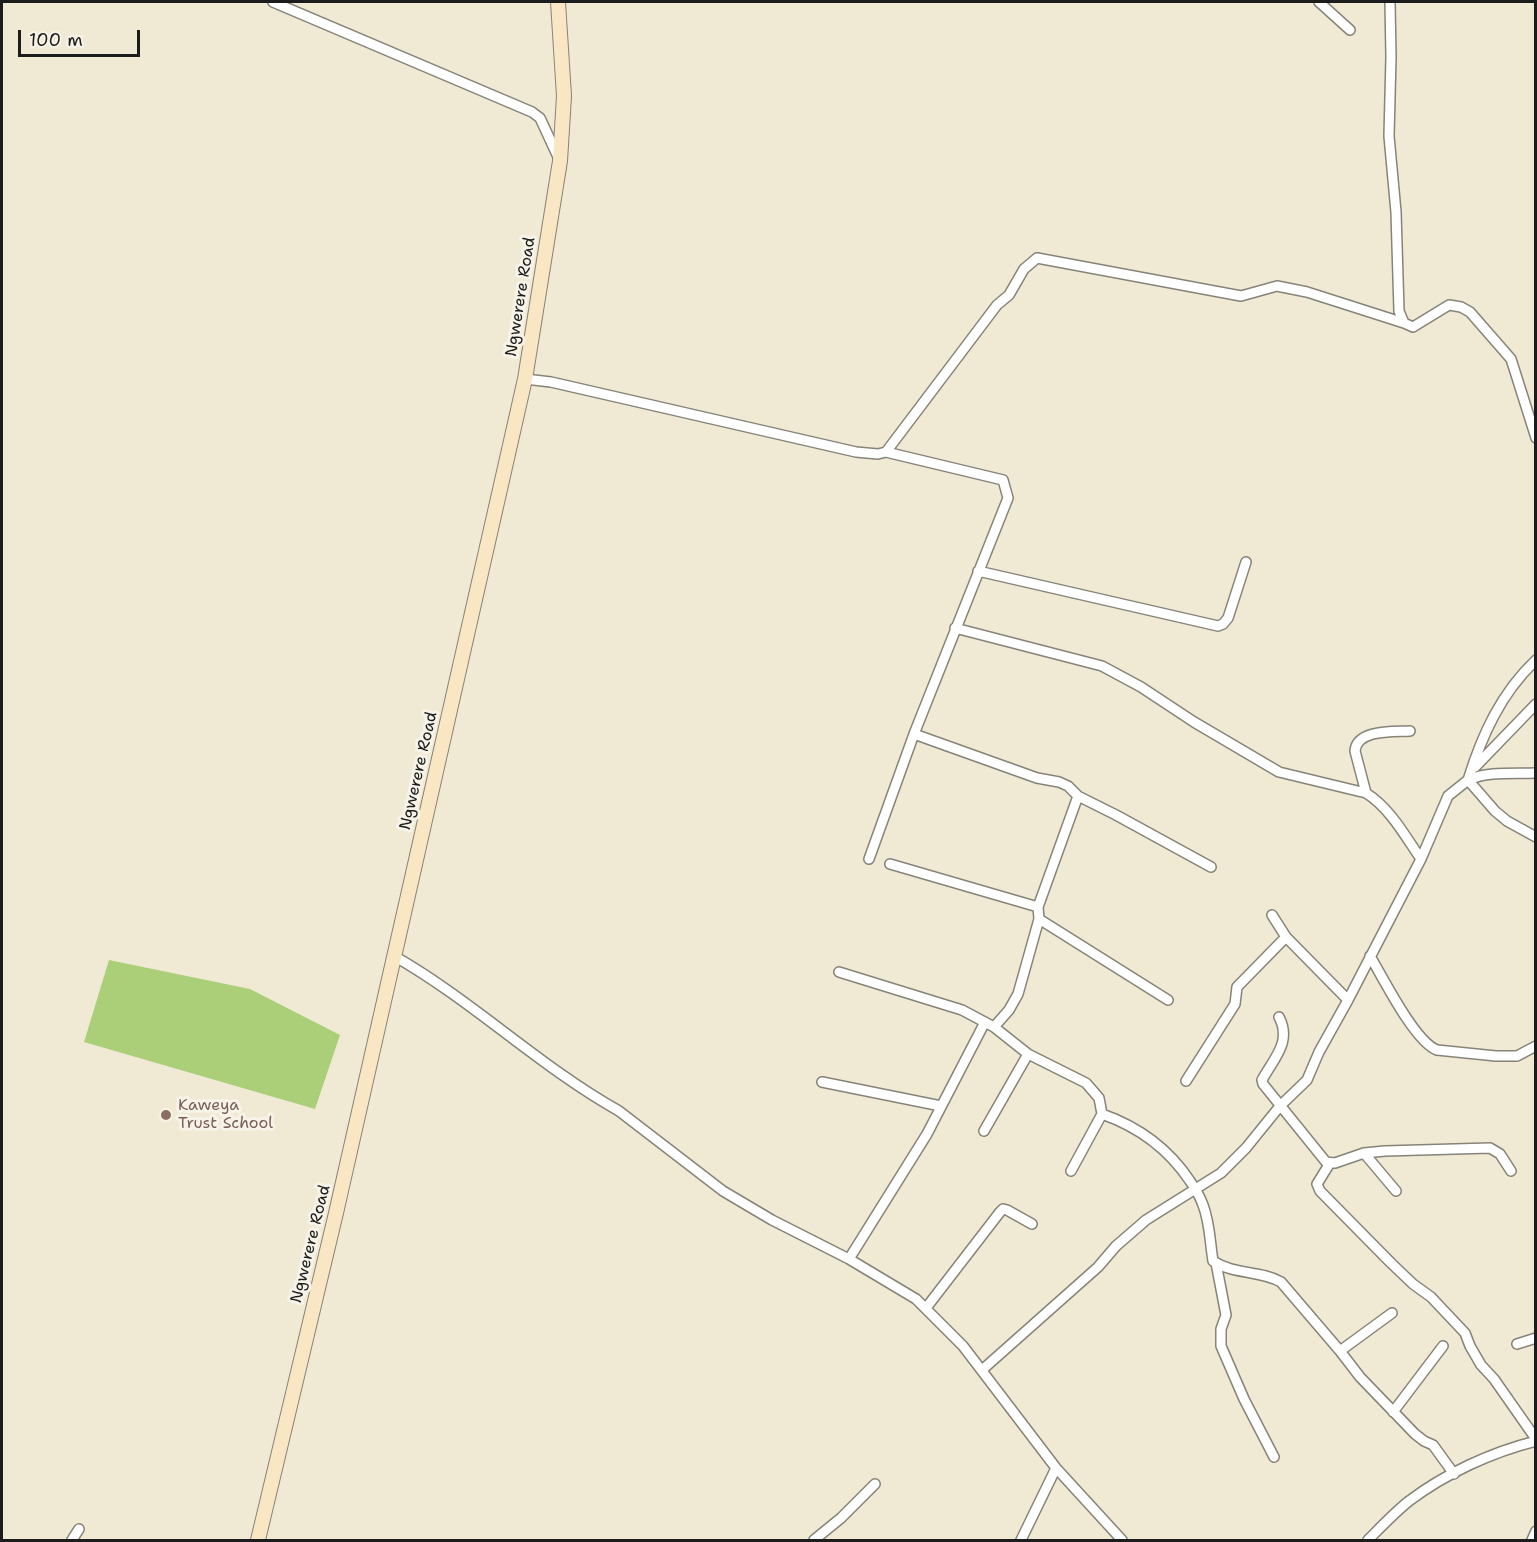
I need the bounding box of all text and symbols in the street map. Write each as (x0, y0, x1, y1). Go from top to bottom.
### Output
scale bar (21, 18, 142, 56)
text: 100 m (29, 28, 83, 52)
street label: Ngwerere Road (502, 236, 540, 358)
street label: Ngwerere Road (396, 710, 442, 832)
place label: Kaweya Trust School (178, 1096, 273, 1134)
marker: Kaweya Trust School (159, 1108, 173, 1122)
street label: Ngwerere Road (287, 1183, 335, 1305)

